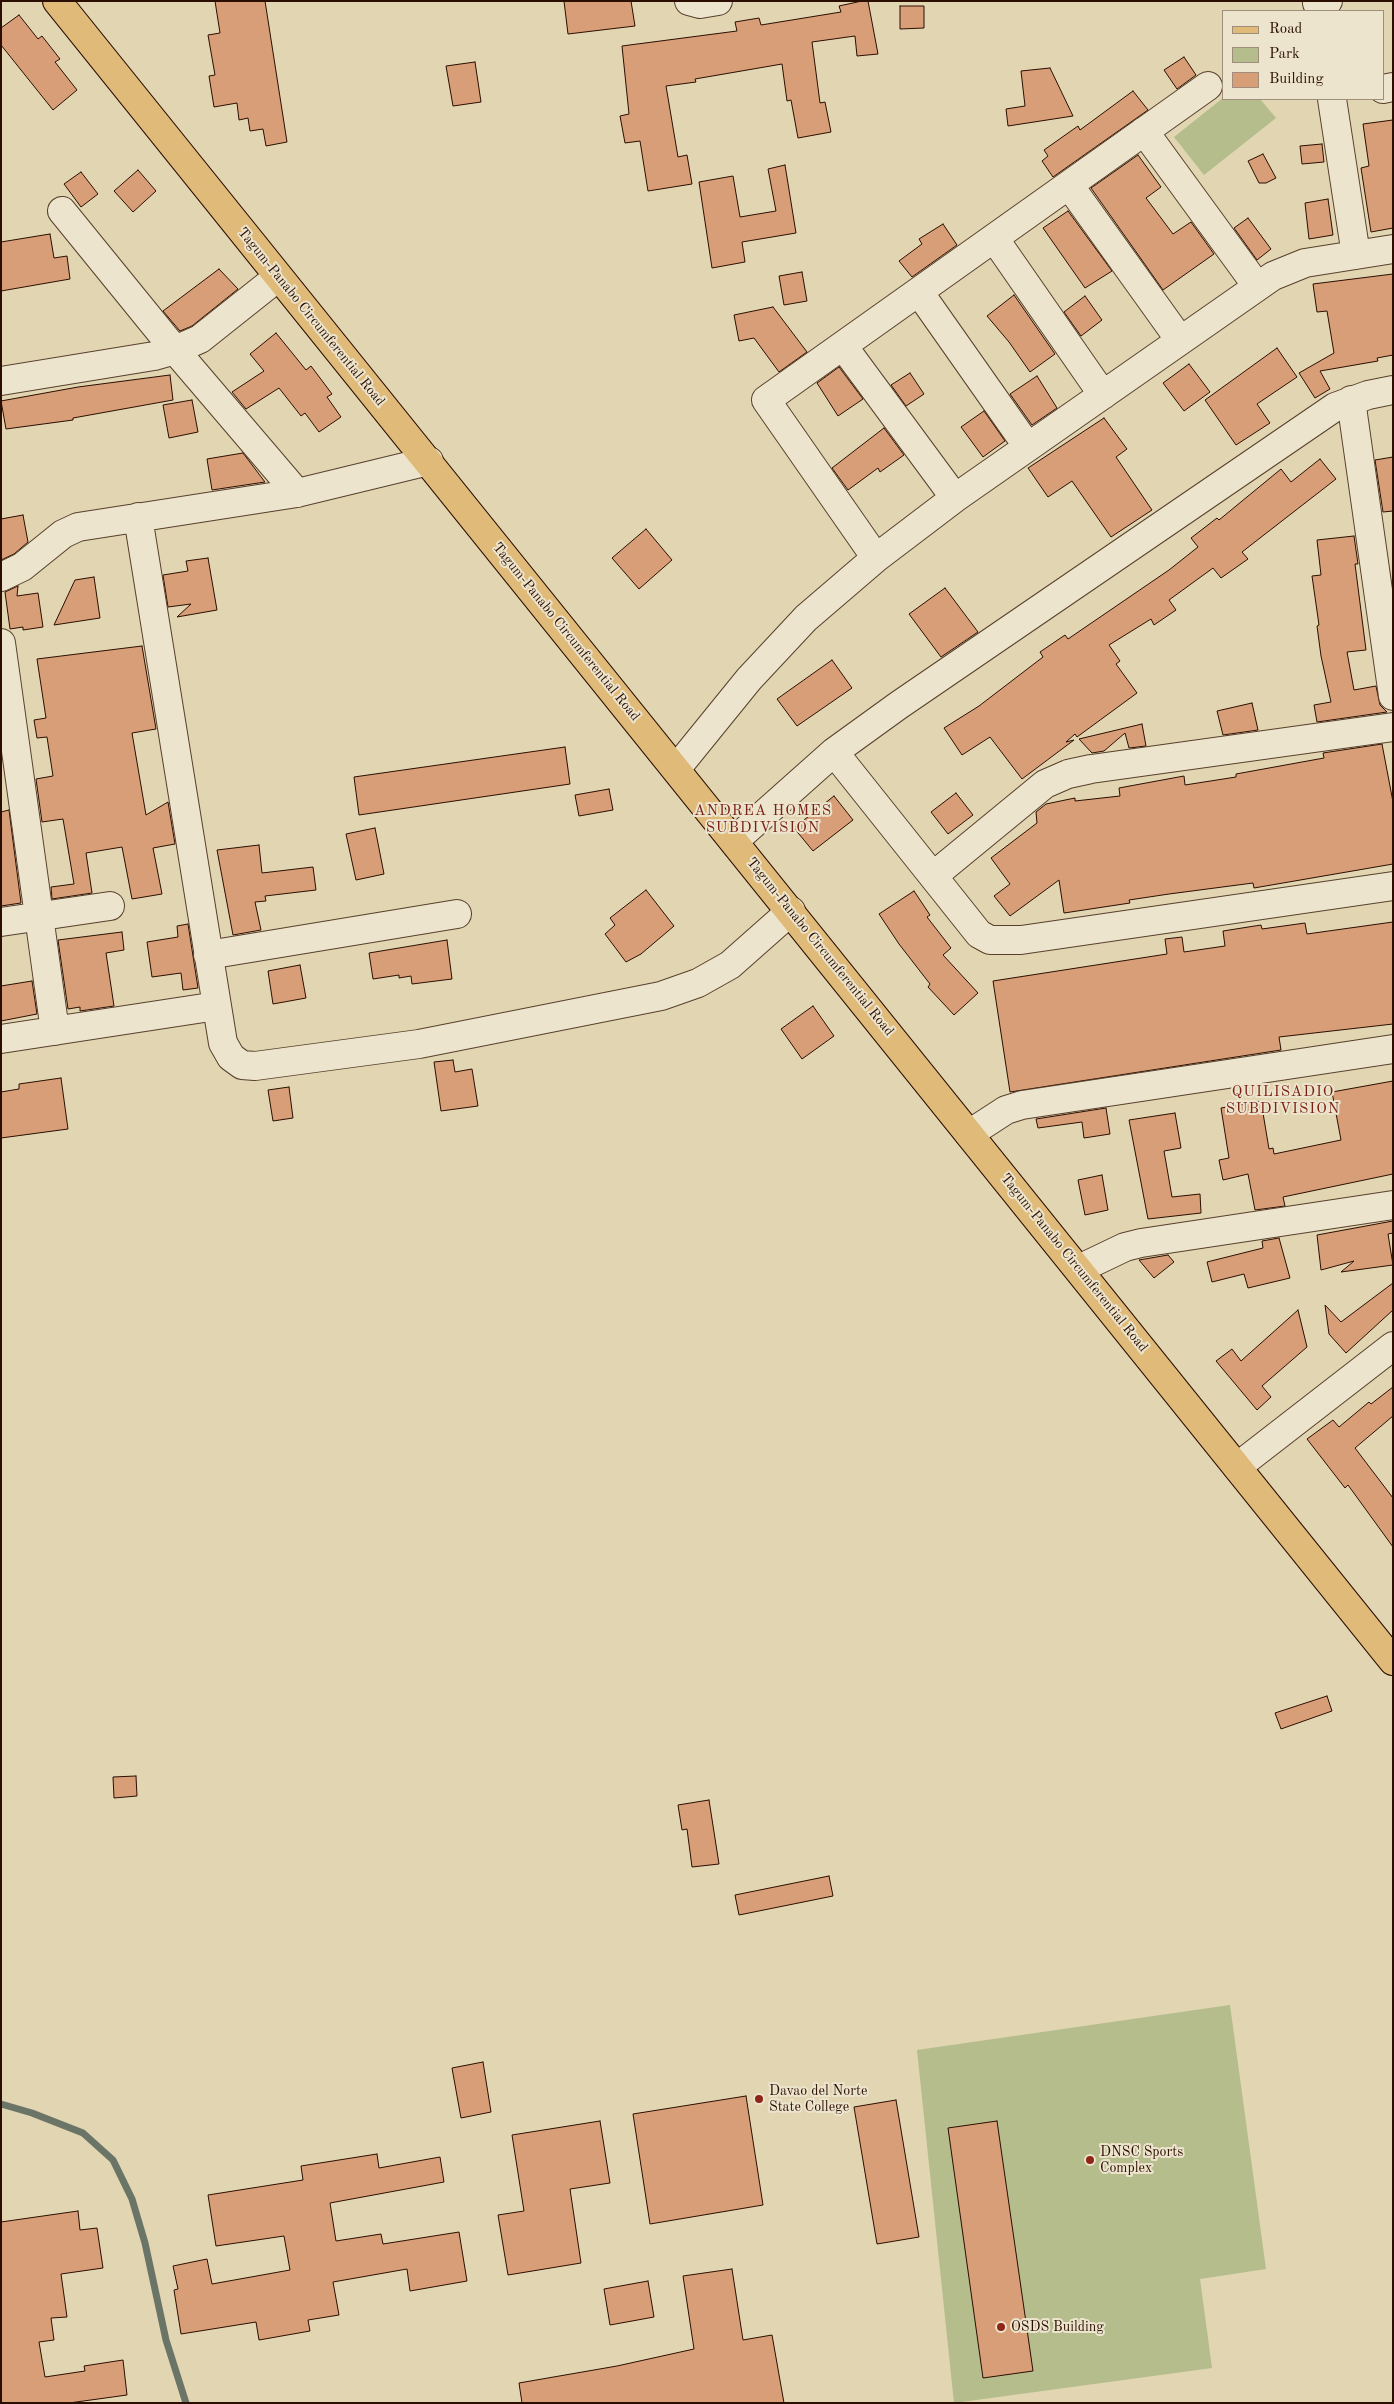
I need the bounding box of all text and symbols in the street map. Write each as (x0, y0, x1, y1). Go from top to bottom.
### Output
legend (1222, 10, 1384, 100)
text: Road (1269, 22, 1302, 37)
text: Park (1269, 47, 1300, 62)
text: Building (1269, 72, 1324, 87)
street label: Tagum-Panabo Circumferential Road (234, 224, 388, 410)
street label: Tagum-Panabo Circumferential Road (489, 539, 643, 725)
district label: ANDREA HOMES SUBDIVISION (693, 802, 833, 837)
street label: Tagum-Panabo Circumferential Road (743, 854, 897, 1040)
district label: QUILISADIO SUBDIVISION (1224, 1083, 1342, 1118)
street label: Tagum-Panabo Circumferential Road (997, 1170, 1151, 1356)
place label: Davao del Norte State College (769, 2083, 867, 2116)
marker: Davao del Norte State College (753, 2093, 765, 2105)
place label: DNSC Sports Complex (1100, 2144, 1183, 2176)
marker: DNSC Sports Complex (1084, 2154, 1096, 2166)
place label: OSDS Building (1011, 2319, 1104, 2335)
marker: OSDS Building (995, 2321, 1007, 2333)

